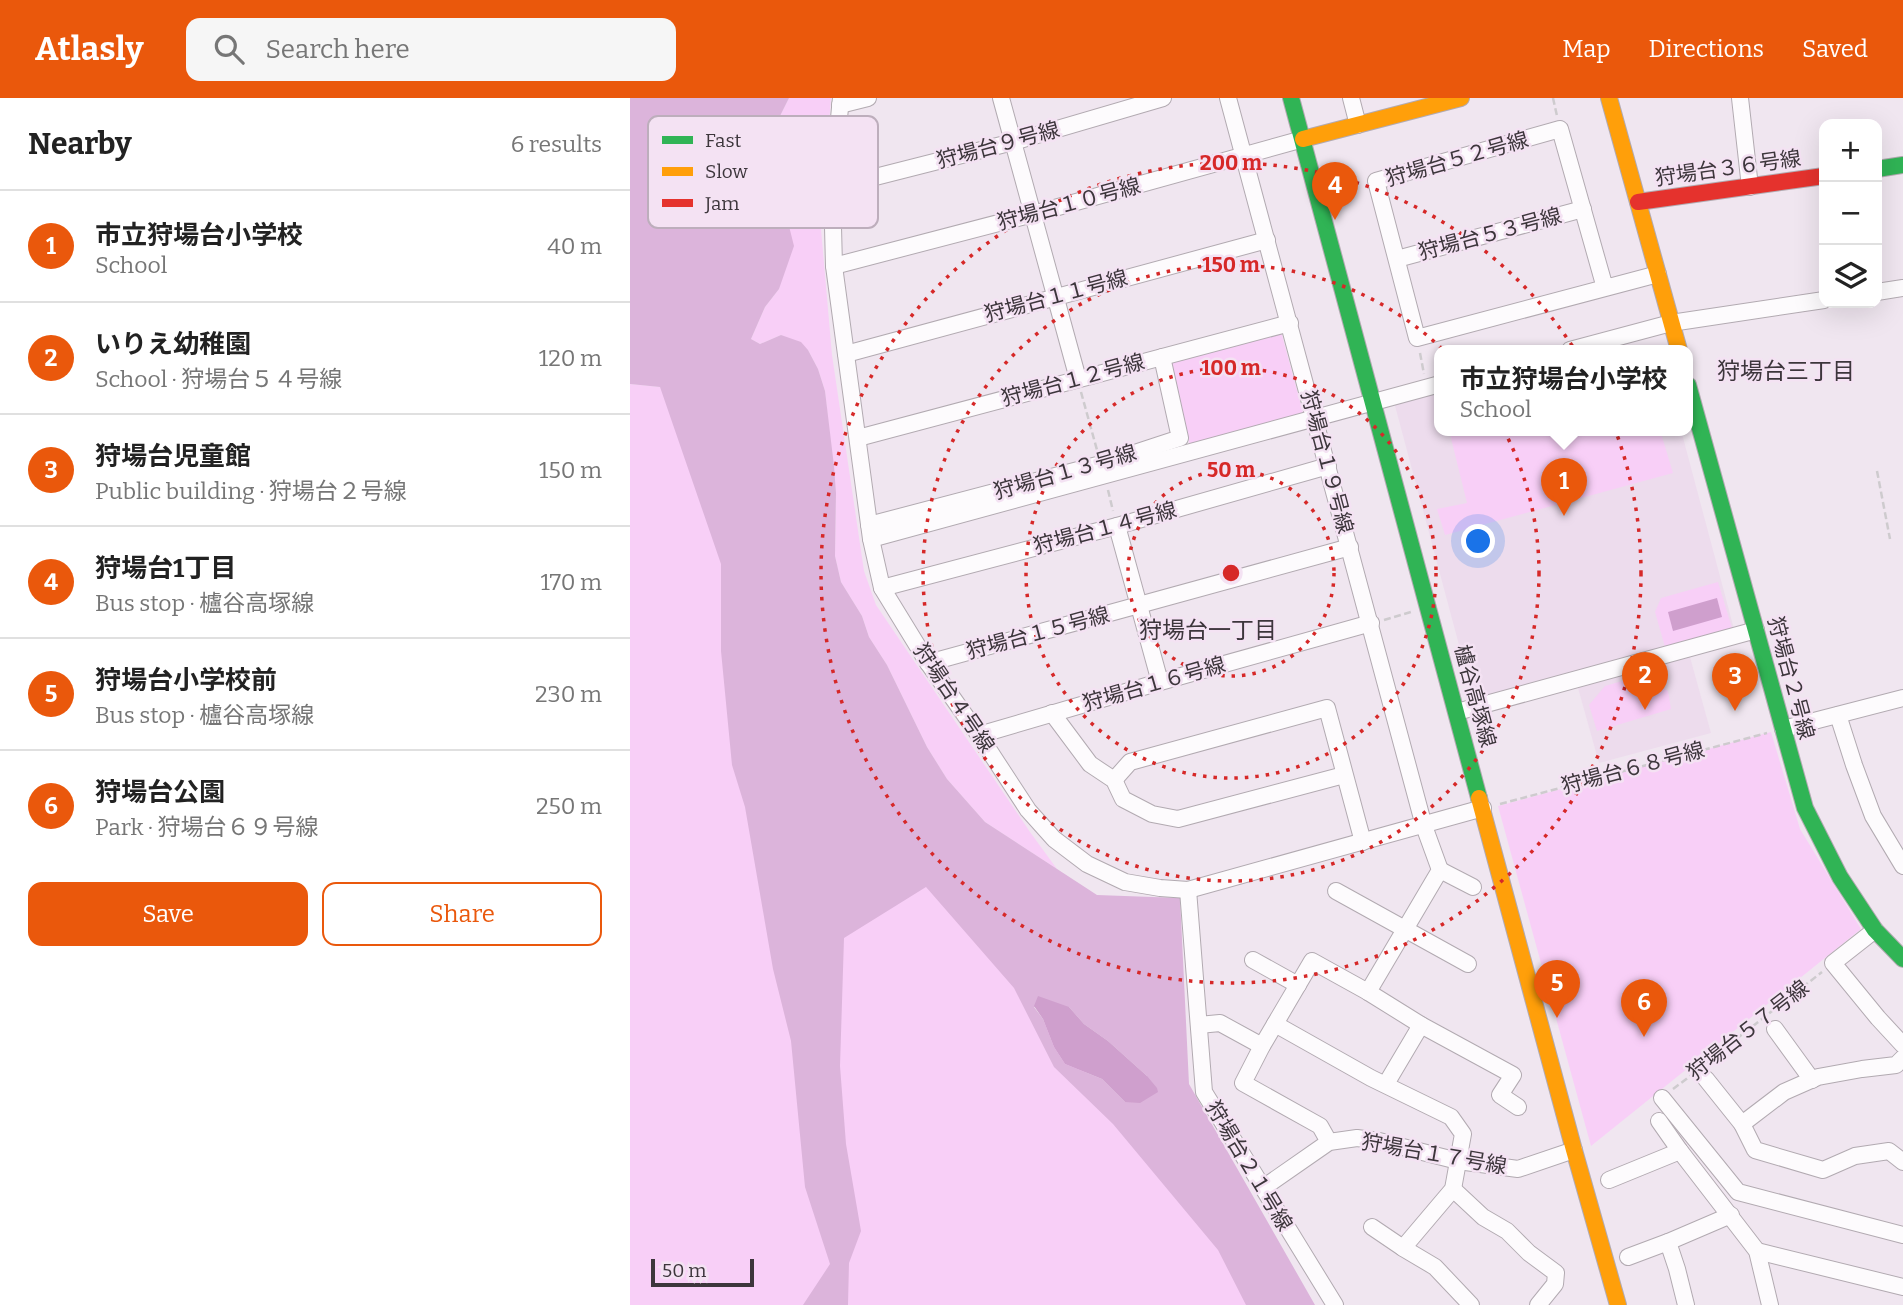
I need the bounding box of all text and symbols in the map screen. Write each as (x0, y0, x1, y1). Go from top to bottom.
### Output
search box (186, 18, 676, 81)
text: Atlasly (35, 29, 144, 69)
icon: search (210, 30, 248, 68)
text: Search here (266, 34, 410, 65)
text: Map (1562, 35, 1611, 63)
text: Directions (1649, 35, 1764, 63)
text: Saved (1802, 35, 1868, 63)
legend (648, 116, 878, 228)
street label: 狩場台９号線 (934, 116, 1062, 174)
map controls (1819, 119, 1882, 308)
button: + (1819, 119, 1882, 182)
text: Nearby (28, 126, 132, 162)
street label: 狩場台５２号線 (1383, 126, 1531, 192)
text: Fast (705, 129, 742, 152)
text: 6 results (511, 130, 602, 158)
street label: 狩場台３６号線 (1653, 145, 1803, 191)
text: 200 m (1200, 150, 1262, 176)
text: Slow (705, 160, 748, 183)
pin: 4 (1312, 162, 1358, 220)
street label: 狩場台１０号線 (995, 172, 1143, 236)
button: − (1819, 182, 1882, 245)
text: Jam (704, 192, 739, 215)
street label: 狩場台５３号線 (1416, 202, 1564, 266)
text: 市立狩場台小学校 (95, 220, 303, 251)
text: 1 (46, 232, 56, 260)
text: 40 m (547, 232, 602, 260)
button: layers (1819, 245, 1882, 308)
text: School (95, 251, 167, 279)
text: 150 m (1202, 252, 1260, 278)
street label: 狩場台１１号線 (982, 264, 1130, 328)
text: いりえ幼稚園 (95, 329, 251, 360)
text: 2 (45, 344, 57, 372)
text: 120 m (539, 344, 602, 372)
popup (1434, 345, 1693, 436)
street label: 狩場台１２号線 (999, 348, 1147, 412)
text: 100 m (1201, 355, 1261, 381)
district label: 狩場台三丁目 (1717, 357, 1855, 385)
text: 市立狩場台小学校 (1459, 364, 1668, 395)
text: School · 狩場台５４号線 (95, 365, 342, 393)
street label: 狩場台１９号線 (1295, 388, 1359, 536)
text: School (1459, 395, 1532, 423)
street label: 狩場台１３号線 (991, 439, 1139, 505)
text: 狩場台児童館 (95, 441, 251, 472)
text: 3 (44, 456, 58, 484)
text: 150 m (539, 456, 602, 484)
text: 50 m (1207, 457, 1255, 483)
pin: 1 (1541, 458, 1587, 516)
text: Public building · 狩場台２号線 (95, 477, 407, 505)
street label: 狩場台１４号線 (1031, 496, 1179, 560)
your location (1461, 524, 1495, 558)
text: 狩場台1丁目 (95, 553, 236, 584)
centre of rings (1219, 561, 1243, 585)
text: 4 (44, 568, 58, 596)
text: 170 m (540, 568, 602, 596)
text: Bus stop · 櫨谷高塚線 (95, 589, 314, 617)
street label: 狩場台１５号線 (964, 601, 1112, 665)
street label: 狩場台２号線 (1762, 614, 1820, 742)
district label: 狩場台一丁目 (1139, 616, 1277, 644)
street label: 狩場台４号線 (908, 639, 1000, 757)
street label: 櫨谷高塚線 (1449, 642, 1501, 750)
street label: 狩場台１６号線 (1080, 651, 1228, 717)
pin: 2 (1622, 652, 1668, 710)
pin: 3 (1712, 653, 1758, 711)
text: 狩場台小学校前 (95, 665, 277, 696)
text: 5 (45, 680, 57, 708)
text: 230 m (535, 680, 602, 708)
text: Bus stop · 櫨谷高塚線 (95, 701, 314, 729)
street label: 狩場台６８号線 (1559, 736, 1707, 800)
text: 狩場台公園 (95, 777, 225, 808)
text: 6 (44, 792, 58, 820)
text: 250 m (536, 792, 602, 820)
text: Park · 狩場台６９号線 (95, 813, 319, 841)
button: Save (28, 882, 308, 946)
button: Share (322, 882, 602, 946)
pin: 5 (1534, 960, 1580, 1018)
street label: 狩場台５７号線 (1682, 975, 1814, 1085)
pin: 6 (1621, 979, 1667, 1037)
street label: 狩場台２１号線 (1200, 1096, 1298, 1236)
street label: 狩場台１７号線 (1359, 1128, 1509, 1180)
scale bar (651, 1256, 754, 1288)
text: 50 m (662, 1259, 706, 1282)

